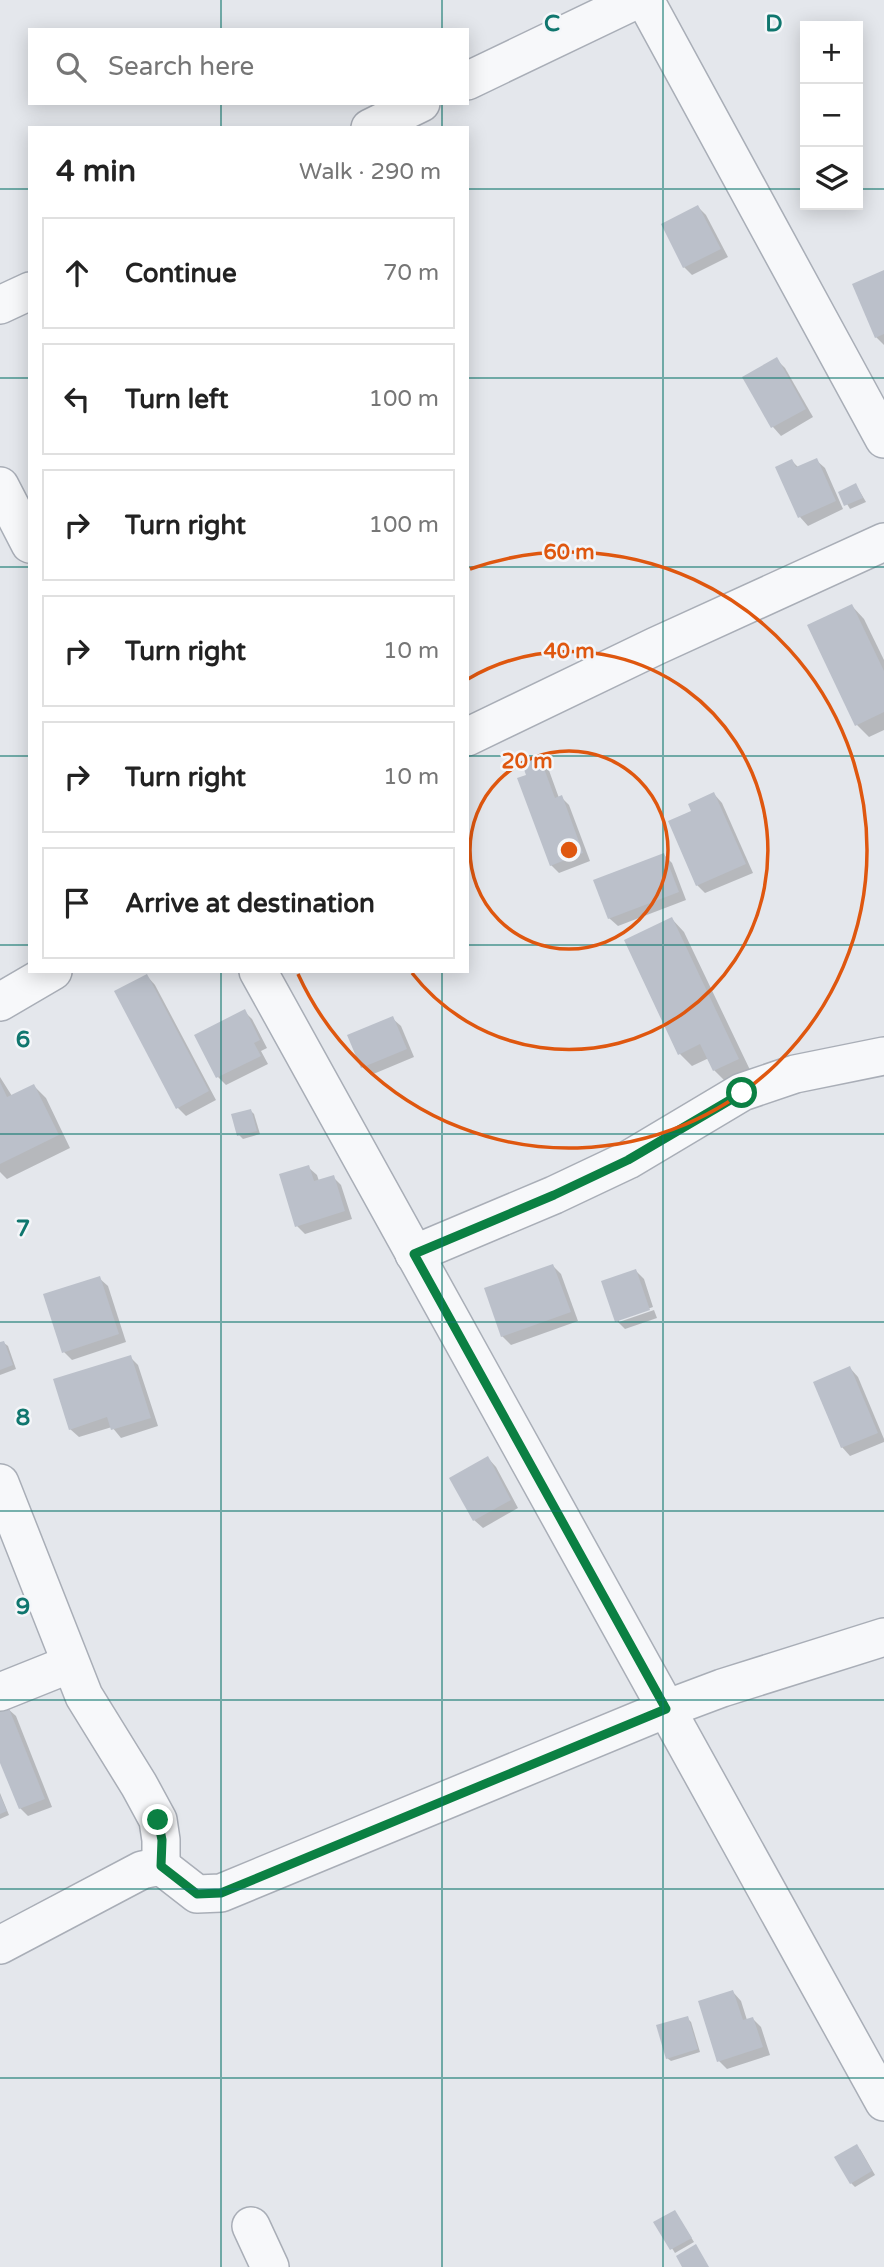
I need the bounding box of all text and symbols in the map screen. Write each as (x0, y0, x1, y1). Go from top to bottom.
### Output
text: C (544, 10, 560, 38)
text: D (765, 10, 783, 38)
map controls (800, 21, 863, 210)
button: + (800, 21, 863, 84)
search box (28, 28, 469, 105)
icon: search (52, 48, 90, 86)
text: Search here (108, 51, 254, 82)
button: − (800, 84, 863, 147)
button: layers (800, 147, 863, 210)
text: 4 min (56, 153, 136, 190)
text: Walk · 290 m (299, 158, 441, 186)
icon: ahead (58, 254, 96, 292)
text: Continue (125, 258, 237, 289)
text: 70 m (383, 259, 439, 287)
icon: left (58, 380, 96, 418)
text: Turn left (125, 384, 228, 415)
text: 100 m (369, 385, 439, 413)
icon: right (58, 506, 96, 544)
text: Turn right (125, 510, 246, 541)
text: 100 m (369, 511, 439, 539)
text: 60 m (543, 540, 595, 565)
icon: right (58, 632, 96, 670)
text: Turn right (125, 636, 246, 667)
text: 10 m (383, 637, 439, 665)
text: 40 m (543, 639, 595, 664)
text: 20 m (501, 749, 553, 774)
icon: right (58, 758, 96, 796)
text: Turn right (125, 762, 246, 793)
text: 10 m (383, 763, 439, 791)
centre of rings (557, 838, 581, 862)
icon: arrive (58, 884, 96, 922)
text: Arrive at destination (125, 888, 375, 919)
text: 6 (16, 1026, 30, 1054)
route start (726, 1077, 757, 1108)
text: 7 (16, 1215, 30, 1243)
text: 8 (16, 1404, 30, 1432)
text: 9 (16, 1593, 30, 1621)
route end (142, 1804, 173, 1835)

